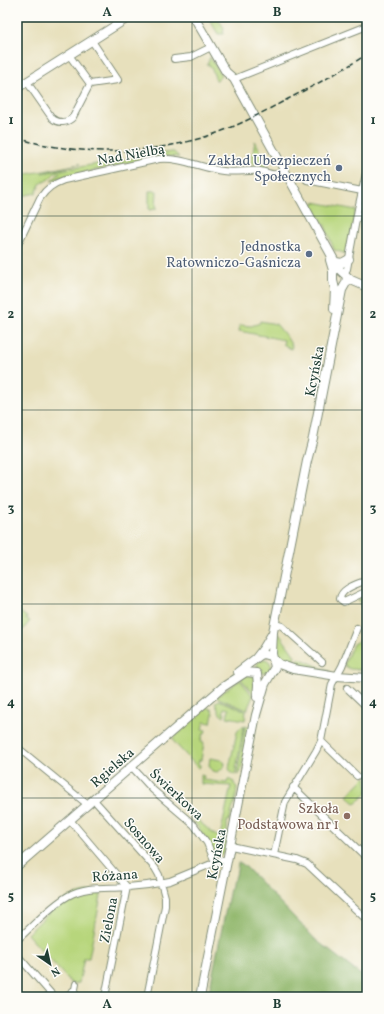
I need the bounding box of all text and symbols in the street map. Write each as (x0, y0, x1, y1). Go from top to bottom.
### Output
text: A (102, 4, 112, 22)
text: B (273, 4, 282, 22)
text: 1 (8, 112, 14, 130)
text: 1 (370, 112, 376, 130)
street label: Nad Nielbą (96, 140, 166, 171)
place label: Zakład Ubezpieczeń Społecznych (208, 152, 331, 187)
marker: Zakład Ubezpieczeń Społecznych (334, 163, 344, 173)
place label: Jednostka Ratowniczo-Gaśnicza (166, 238, 301, 273)
marker: Jednostka Ratowniczo-Gaśnicza (304, 249, 314, 259)
text: 2 (8, 306, 15, 324)
text: 2 (370, 306, 377, 324)
street label: Kcyńska (301, 344, 330, 398)
text: 3 (8, 500, 15, 518)
text: 3 (370, 500, 377, 518)
text: 4 (7, 694, 15, 712)
text: 4 (369, 694, 377, 712)
street label: Rgielska (87, 744, 139, 792)
street label: Świerkowa (145, 764, 208, 825)
place label: Szkoła Podstawowa nr 1 (237, 800, 339, 835)
marker: Szkoła Podstawowa nr 1 (342, 811, 352, 821)
street label: Sosnowa (119, 814, 169, 868)
street label: Kcyńska (203, 827, 232, 881)
street label: Różana (91, 865, 139, 888)
text: 5 (8, 888, 14, 906)
text: 5 (370, 888, 376, 906)
street label: Zielona (96, 896, 123, 945)
north arrow (30, 944, 70, 984)
text: N (47, 963, 62, 980)
text: A (102, 996, 112, 1014)
text: B (273, 996, 282, 1014)

